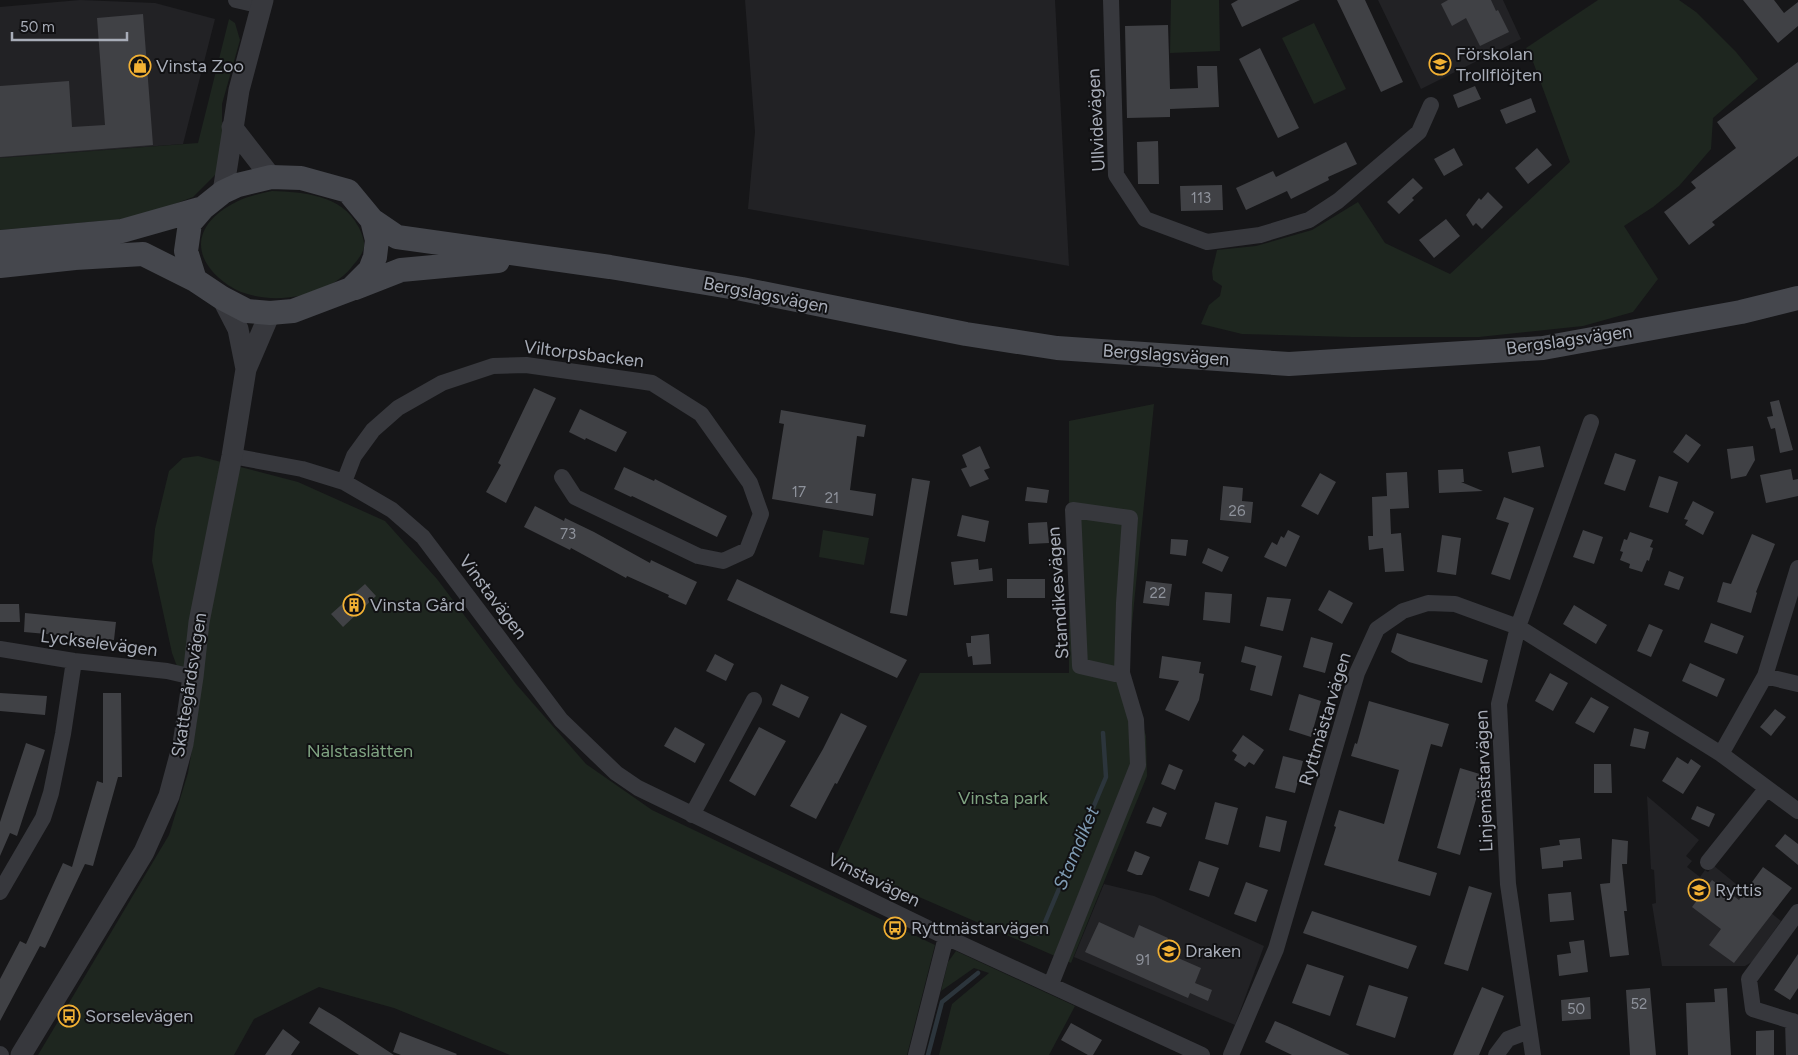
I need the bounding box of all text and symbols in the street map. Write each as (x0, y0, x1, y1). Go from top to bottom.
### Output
scale bar (12, 10, 128, 42)
text: 50 m (20, 18, 55, 36)
place label: Förskolan Trollflöjten (1456, 43, 1542, 86)
school or university icon: Förskolan Trollflöjten (1428, 52, 1452, 76)
shop icon: Vinsta Zoo (128, 54, 152, 78)
place label: Vinsta Zoo (156, 55, 244, 77)
street label: Ullvidevägen (1082, 68, 1110, 172)
house number: 113 (1191, 189, 1211, 207)
street label: Bergslagsvägen (702, 272, 830, 318)
street label: Bergslagsvägen (1505, 320, 1633, 360)
street label: Viltorpsbacken (523, 336, 645, 372)
street label: Bergslagsvägen (1102, 340, 1230, 370)
house number: 17 (792, 483, 806, 501)
house number: 21 (825, 489, 839, 507)
house number: 26 (1229, 502, 1246, 520)
house number: 73 (560, 525, 576, 543)
street label: Stamdikesvägen (1042, 526, 1074, 660)
street label: Vinstavägen (454, 551, 532, 643)
house number: 22 (1150, 584, 1166, 602)
building icon: Vinsta Gård (342, 593, 366, 617)
place label: Vinsta Gård (370, 594, 465, 616)
street label: Skattegårdsvägen (167, 611, 211, 759)
street label: Lyckselevägen (39, 625, 159, 661)
street label: Ryttmästarvägen (1294, 650, 1356, 788)
street label: Linjemästarvägen (1471, 710, 1497, 852)
park label: Nälstaslätten (307, 740, 413, 762)
park label: Vinsta park (958, 787, 1048, 809)
water label: Stamdiket (1048, 802, 1104, 893)
street label: Vinstavägen (824, 848, 924, 912)
school or university icon: Ryttis (1687, 878, 1711, 902)
place label: Ryttis (1715, 879, 1762, 901)
bus stop icon: Ryttmästarvägen (883, 916, 907, 940)
place label: Ryttmästarvägen (911, 917, 1049, 939)
school or university icon: Draken (1157, 939, 1181, 963)
place label: Draken (1185, 940, 1241, 962)
house number: 91 (1136, 951, 1150, 969)
house number: 52 (1630, 995, 1648, 1013)
house number: 50 (1567, 1000, 1585, 1018)
bus stop icon: Sorselevägen (57, 1004, 81, 1028)
place label: Sorselevägen (85, 1005, 193, 1027)

